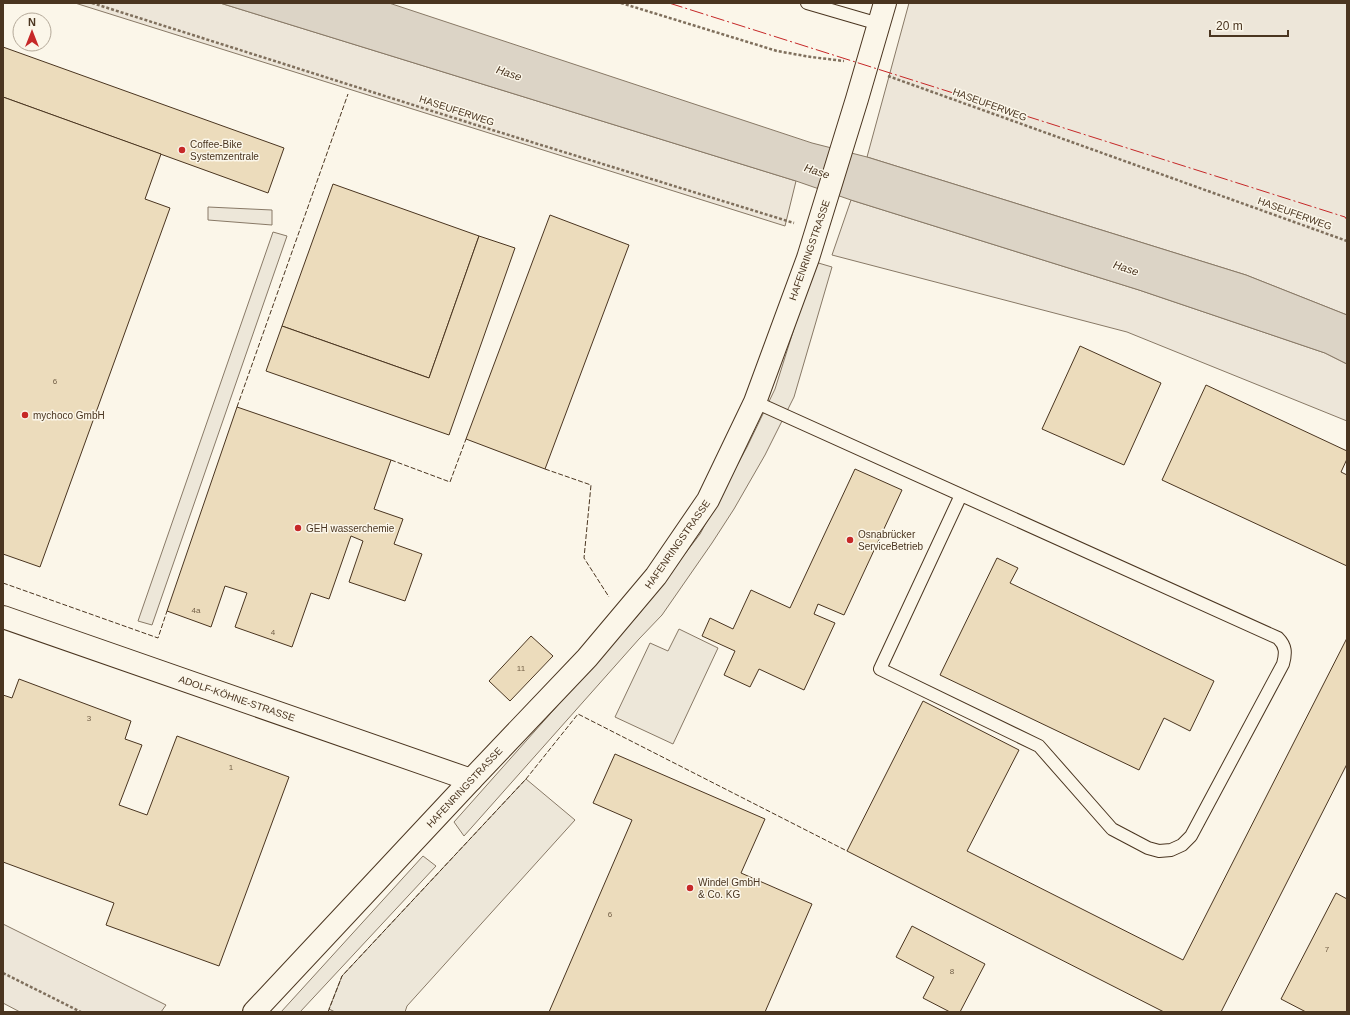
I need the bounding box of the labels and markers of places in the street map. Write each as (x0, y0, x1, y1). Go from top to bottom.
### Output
place label: Coffee-Bike Systemzentrale (190, 139, 259, 162)
marker: Coffee-Bike Systemzentrale (177, 145, 187, 155)
marker: mychoco GmbH (20, 410, 30, 420)
place label: mychoco GmbH (33, 410, 105, 421)
marker: GEH wasserchemie (293, 523, 303, 533)
place label: GEH wasserchemie (306, 523, 395, 534)
place label: Osnabrücker ServiceBetrieb (858, 529, 923, 552)
marker: Osnabrücker ServiceBetrieb (845, 535, 855, 545)
place label: Windel GmbH & Co. KG (698, 877, 760, 900)
marker: Windel GmbH & Co. KG (685, 883, 695, 893)

